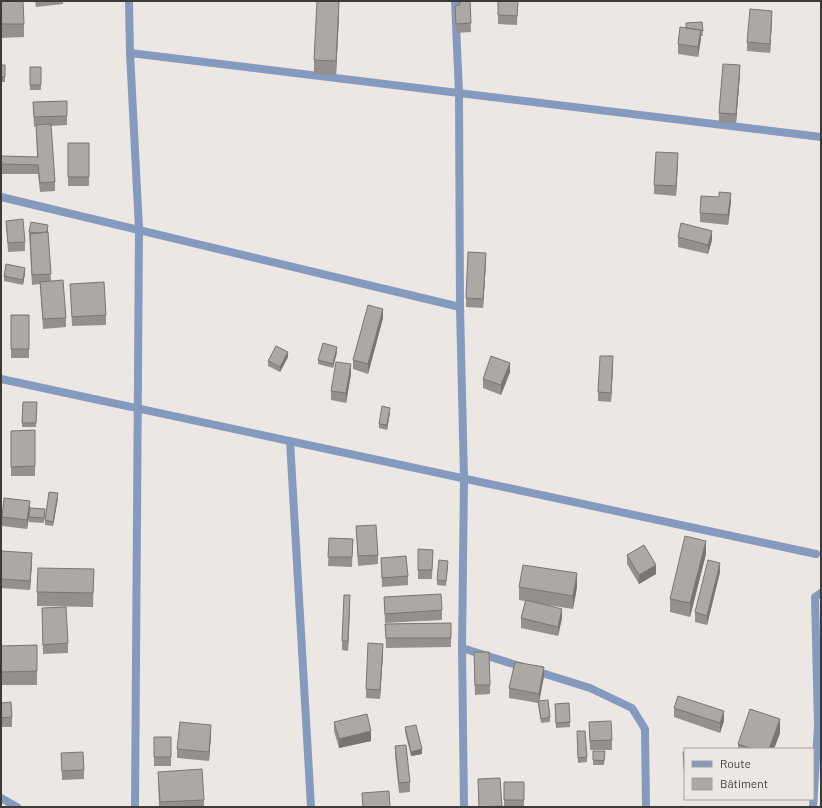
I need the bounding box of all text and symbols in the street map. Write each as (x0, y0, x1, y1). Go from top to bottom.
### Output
legend (684, 748, 814, 800)
text: Route (720, 756, 751, 770)
text: Bâtiment (720, 776, 768, 790)

